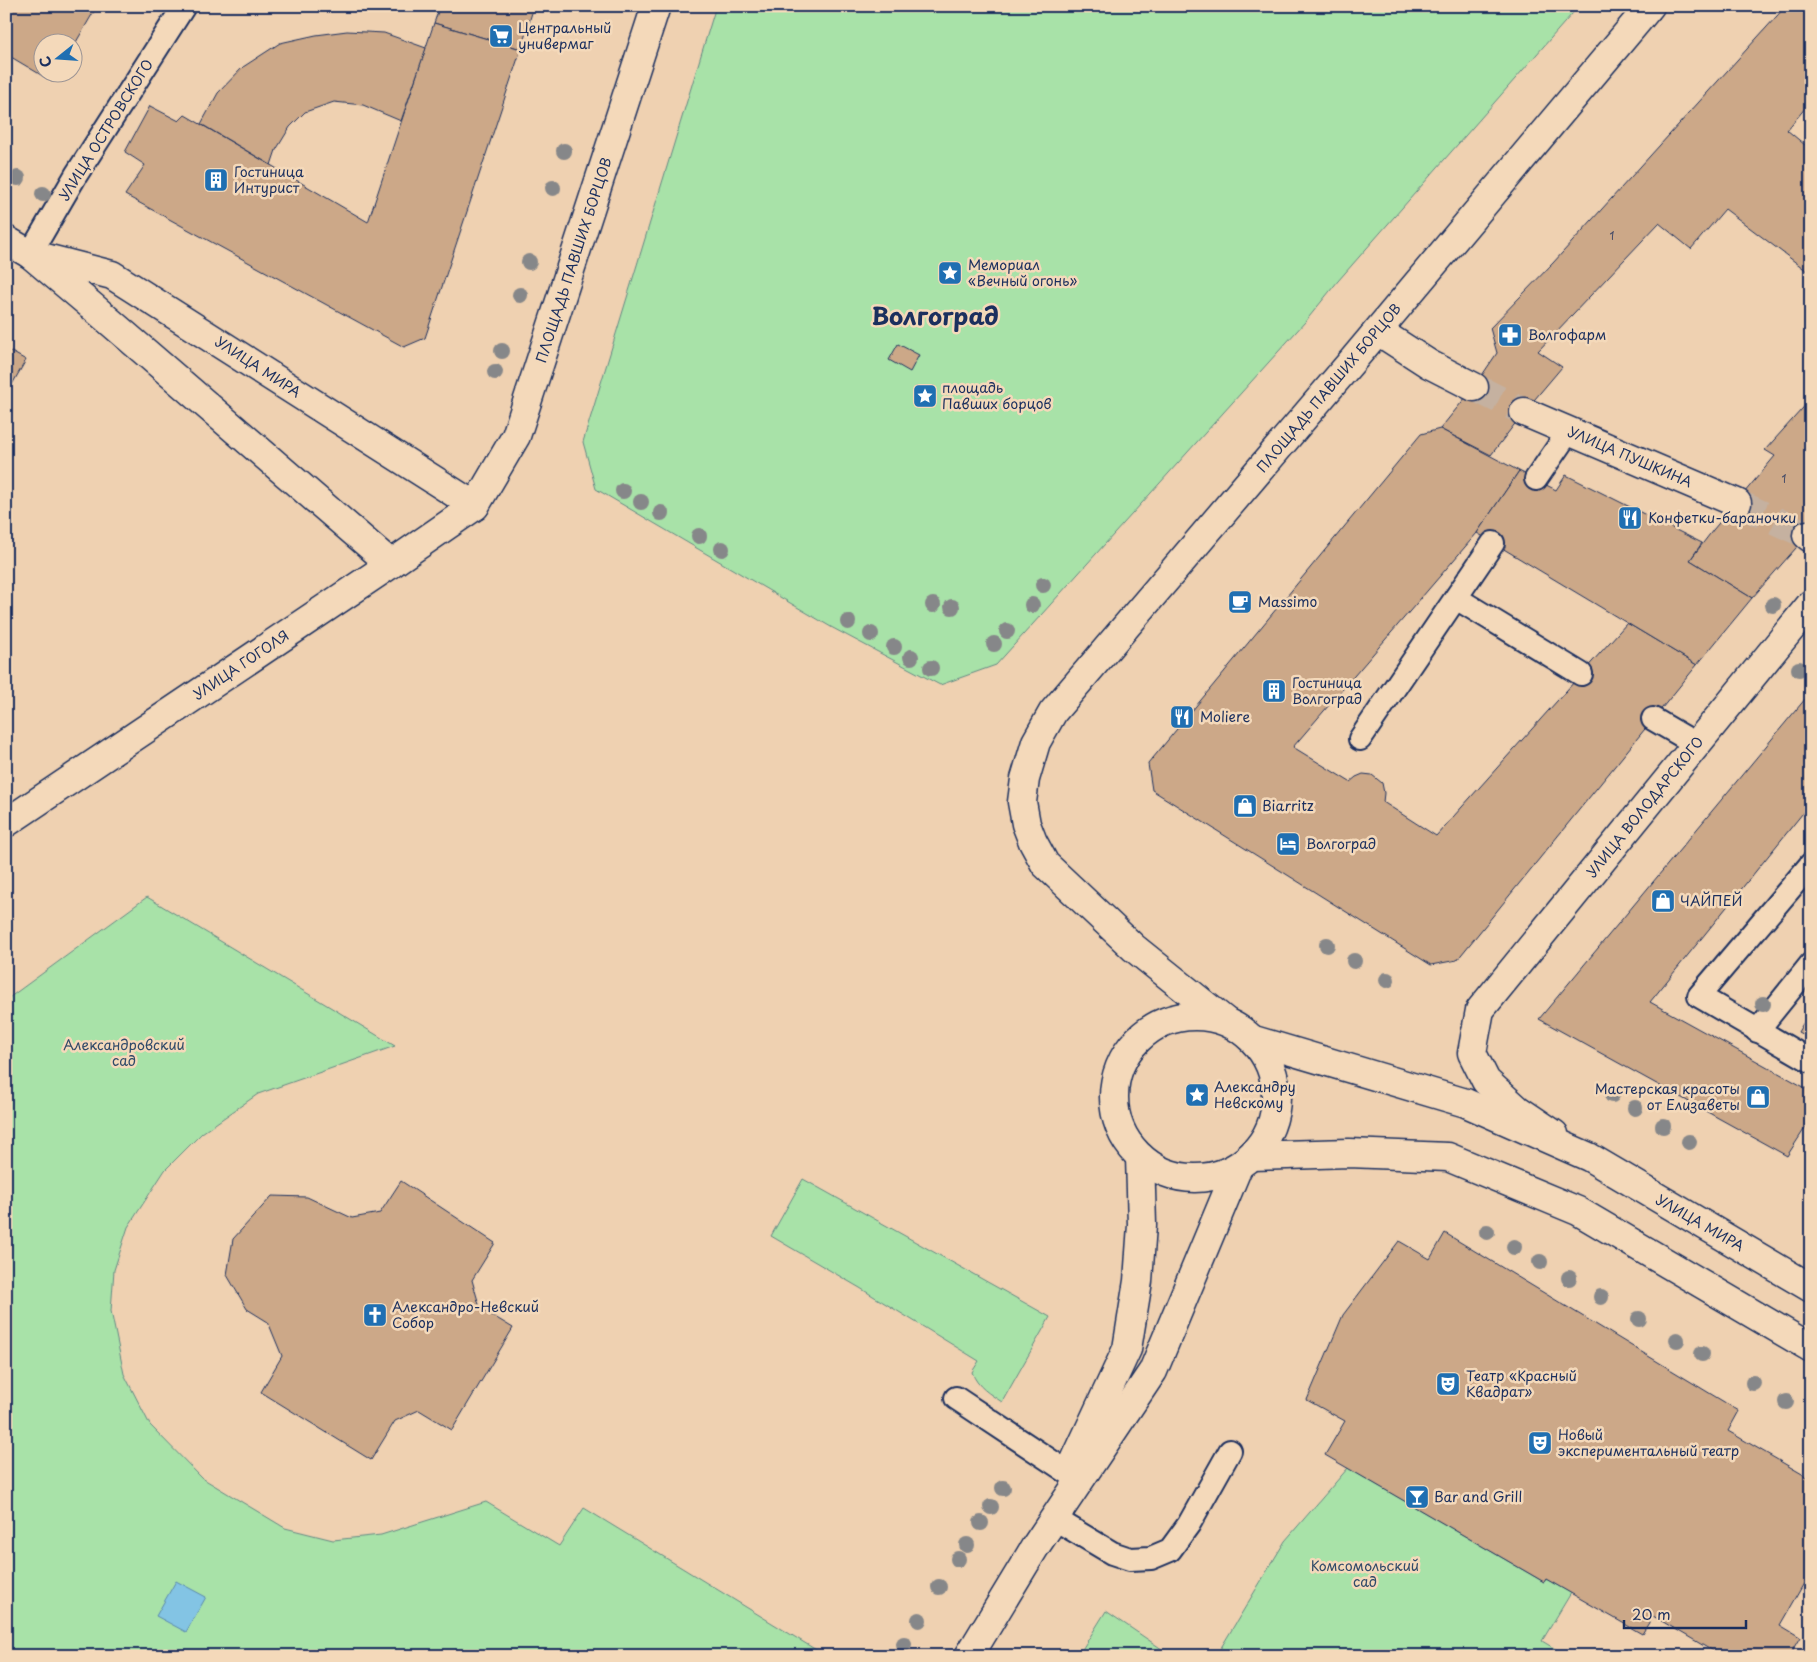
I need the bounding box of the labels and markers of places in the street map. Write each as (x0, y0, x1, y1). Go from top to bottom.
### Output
place label: Центральный универмаг (518, 17, 612, 54)
supermarket icon: Центральный универмаг (488, 23, 514, 49)
place label: Гостиница Интурист (234, 161, 304, 198)
building icon: Гостиница Интурист (203, 167, 229, 193)
place label: Мемориал «Вечный огонь» (968, 254, 1077, 291)
place icon: Мемориал «Вечный огонь» (937, 260, 963, 286)
pharmacy icon: Волгофарм (1497, 322, 1523, 348)
place label: Волгофарм (1528, 324, 1606, 345)
place label: площадь Павших борцов (942, 377, 1052, 414)
place icon: площадь Павших борцов (912, 383, 938, 409)
restaurant icon: Конфетки-бараночки (1617, 505, 1643, 531)
place label: Конфетки-бараночки (1648, 507, 1796, 528)
cafe icon: Massimo (1227, 589, 1253, 615)
place label: Massimo (1258, 591, 1317, 612)
place label: Гостиница Волгоград (1292, 672, 1362, 709)
building icon: Гостиница Волгоград (1261, 678, 1287, 704)
restaurant icon: Moliere (1169, 704, 1195, 730)
place label: Moliere (1200, 706, 1250, 727)
shop icon: Biarritz (1232, 793, 1258, 819)
place label: Biarritz (1262, 795, 1314, 816)
hotel icon: Волгоград (1275, 831, 1301, 857)
place label: Волгоград (1306, 833, 1376, 854)
shop icon: ЧАЙПЕЙ (1650, 888, 1676, 914)
place label: ЧАЙПЕЙ (1680, 890, 1743, 911)
place label: Александру Невскому (1214, 1076, 1296, 1113)
place label: Мастерская красоты от Елизаветы (1595, 1078, 1740, 1115)
place icon: Александру Невскому (1184, 1082, 1210, 1108)
shop icon: Мастерская красоты от Елизаветы (1745, 1084, 1771, 1110)
place label: Александро-Невский Собор (392, 1296, 539, 1333)
church icon: Александро-Невский Собор (362, 1302, 388, 1328)
place label: Театр «Красный Квадрат» (1466, 1365, 1577, 1402)
theatre icon: Театр «Красный Квадрат» (1435, 1371, 1461, 1397)
place label: Новый экспериментальный театр (1558, 1424, 1739, 1461)
theatre icon: Новый экспериментальный театр (1527, 1430, 1553, 1456)
bar icon: Bar and Grill (1404, 1484, 1430, 1510)
place label: Bar and Grill (1434, 1486, 1522, 1507)

